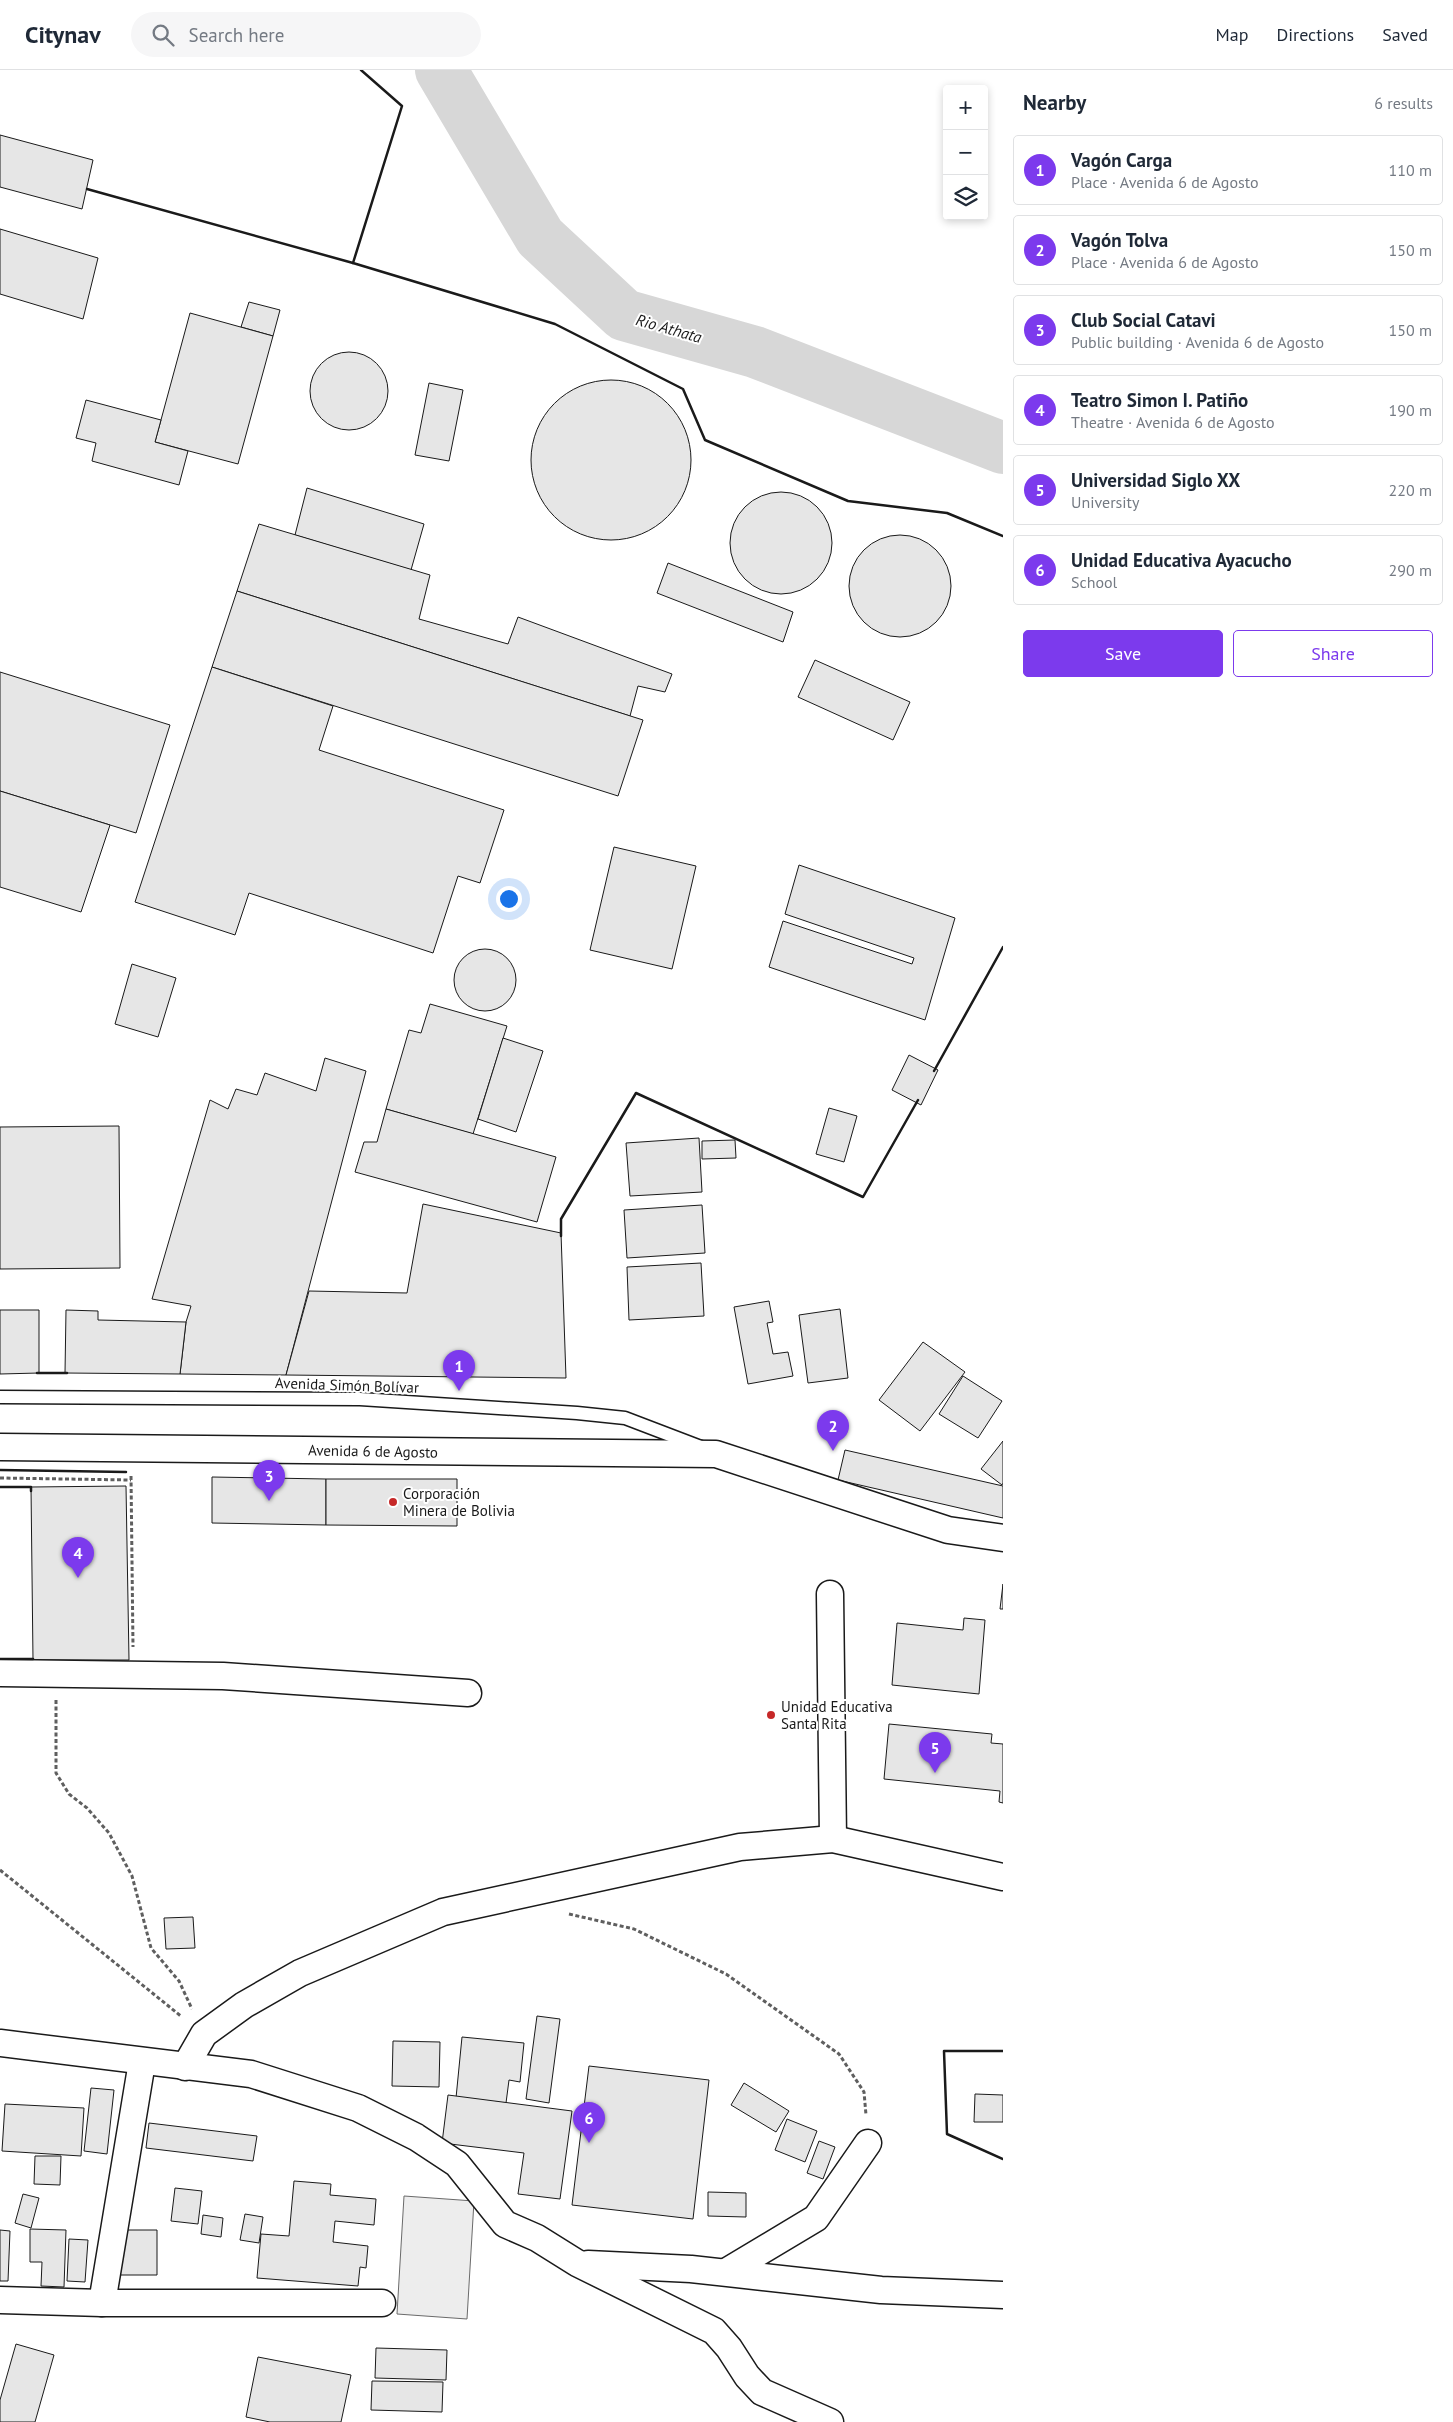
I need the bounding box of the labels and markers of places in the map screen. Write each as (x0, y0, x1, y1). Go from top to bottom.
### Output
pin: 1 (443, 1350, 475, 1391)
pin: 2 (817, 1410, 849, 1451)
pin: 3 (253, 1460, 285, 1501)
place label: Corporación Minera de Bolivia (403, 1484, 515, 1520)
marker: Corporación Minera de Bolivia (387, 1496, 399, 1508)
pin: 4 (62, 1537, 94, 1578)
place label: Unidad Educativa Santa Rita (781, 1697, 893, 1733)
marker: Unidad Educativa Santa Rita (765, 1709, 777, 1721)
pin: 5 (919, 1732, 951, 1773)
pin: 6 (573, 2102, 605, 2143)

